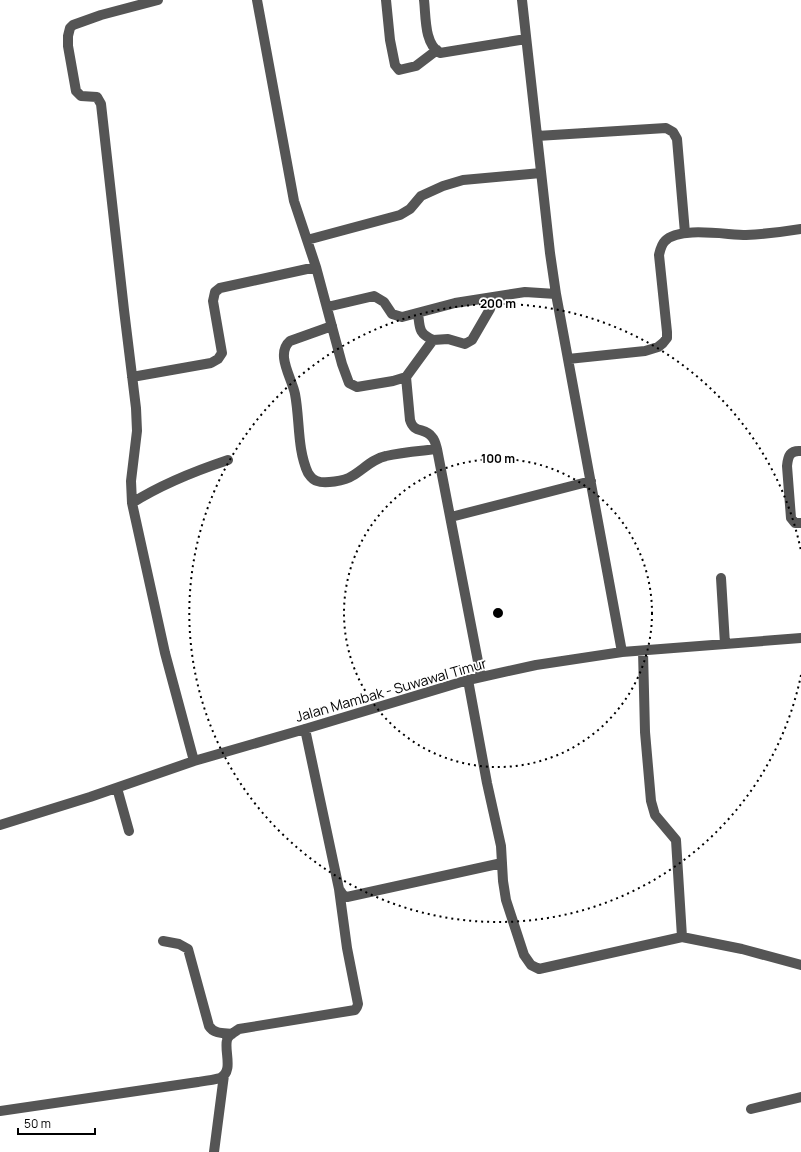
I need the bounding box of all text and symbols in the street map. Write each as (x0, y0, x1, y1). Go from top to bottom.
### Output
text: 200 m (480, 295, 516, 312)
text: 100 m (481, 450, 515, 467)
centre of rings (491, 606, 505, 620)
street label: Jalan Mambak - Suwawal Timur (293, 653, 489, 726)
scale bar (18, 1110, 95, 1136)
text: 50 m (24, 1115, 51, 1132)

